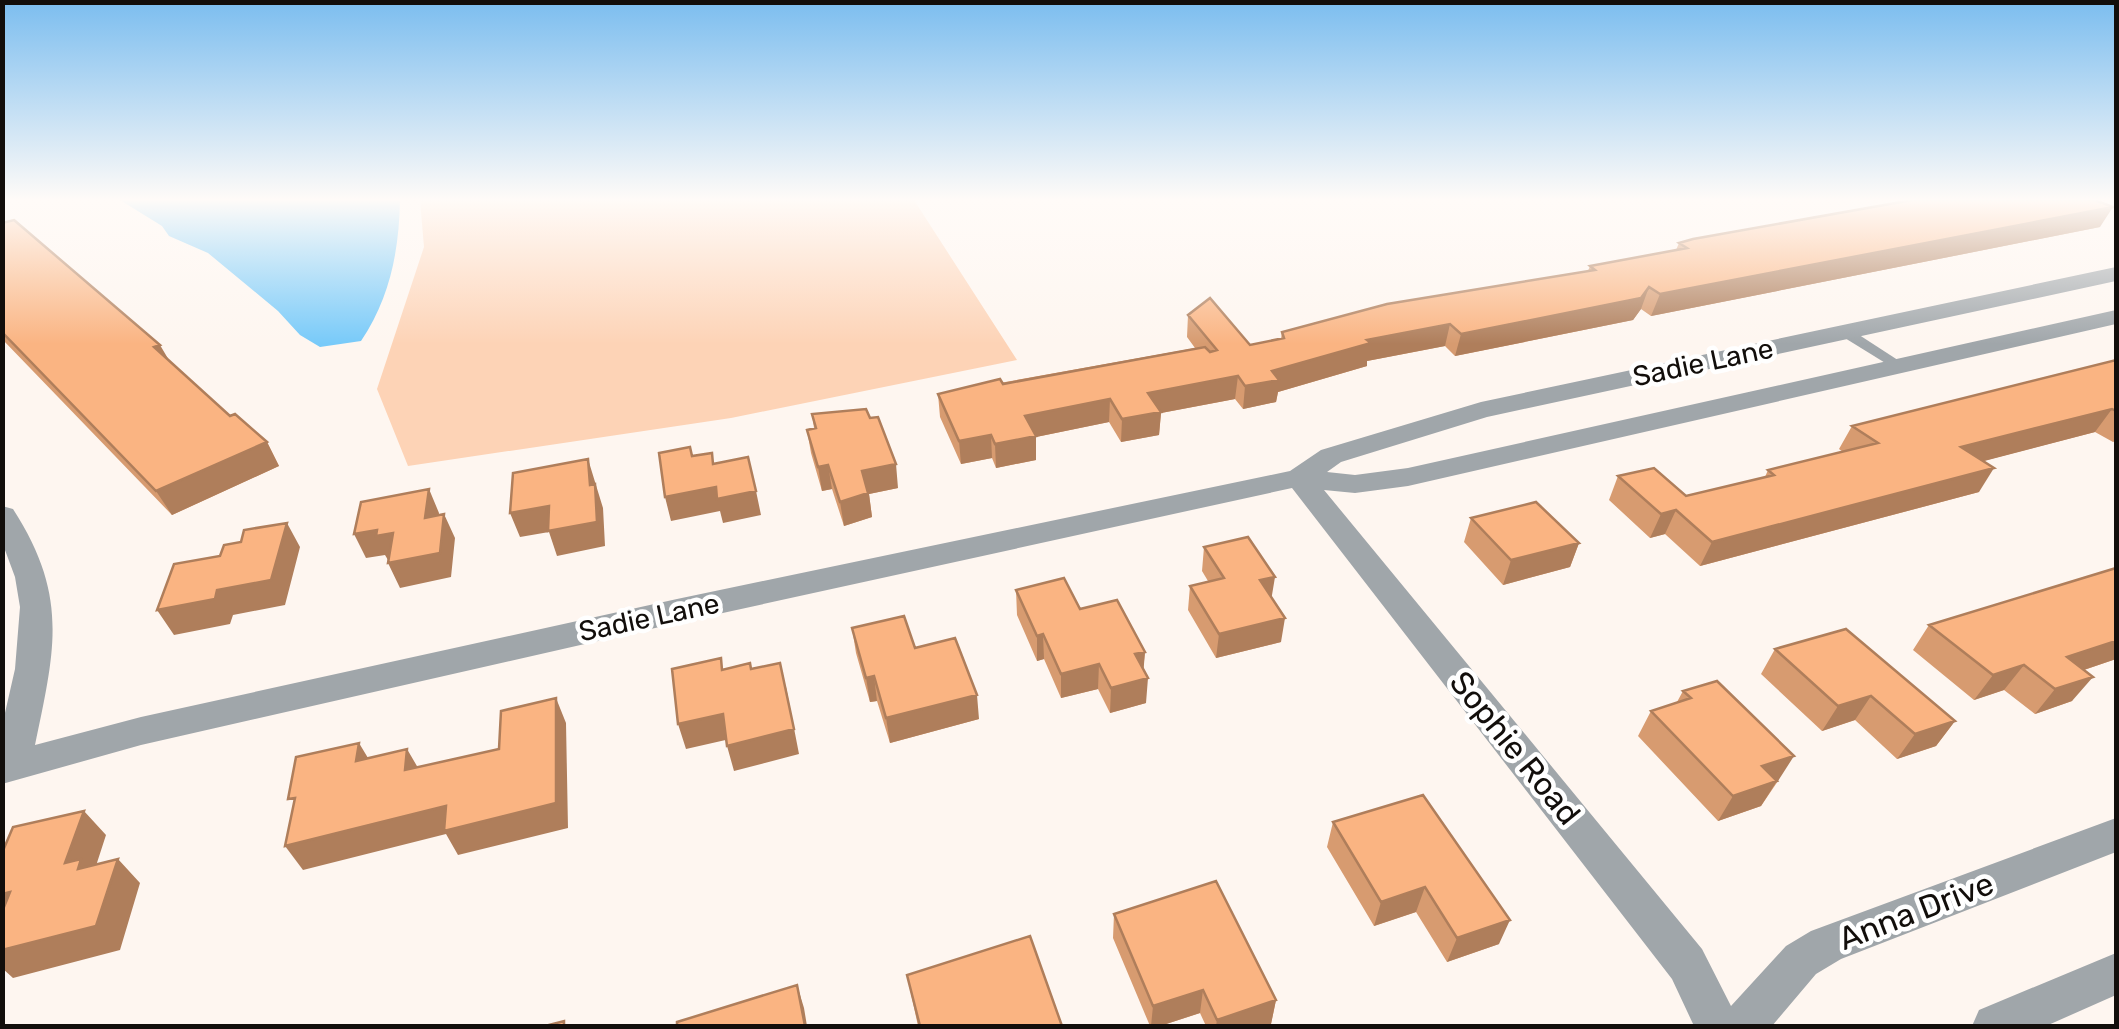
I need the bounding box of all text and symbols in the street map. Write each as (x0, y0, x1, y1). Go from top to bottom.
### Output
street label: Sadie Lane (1630, 332, 1776, 393)
street label: Sadie Lane (576, 587, 722, 648)
street label: Sophie Road (1442, 664, 1588, 832)
street label: Anna Drive (1833, 864, 1999, 958)

